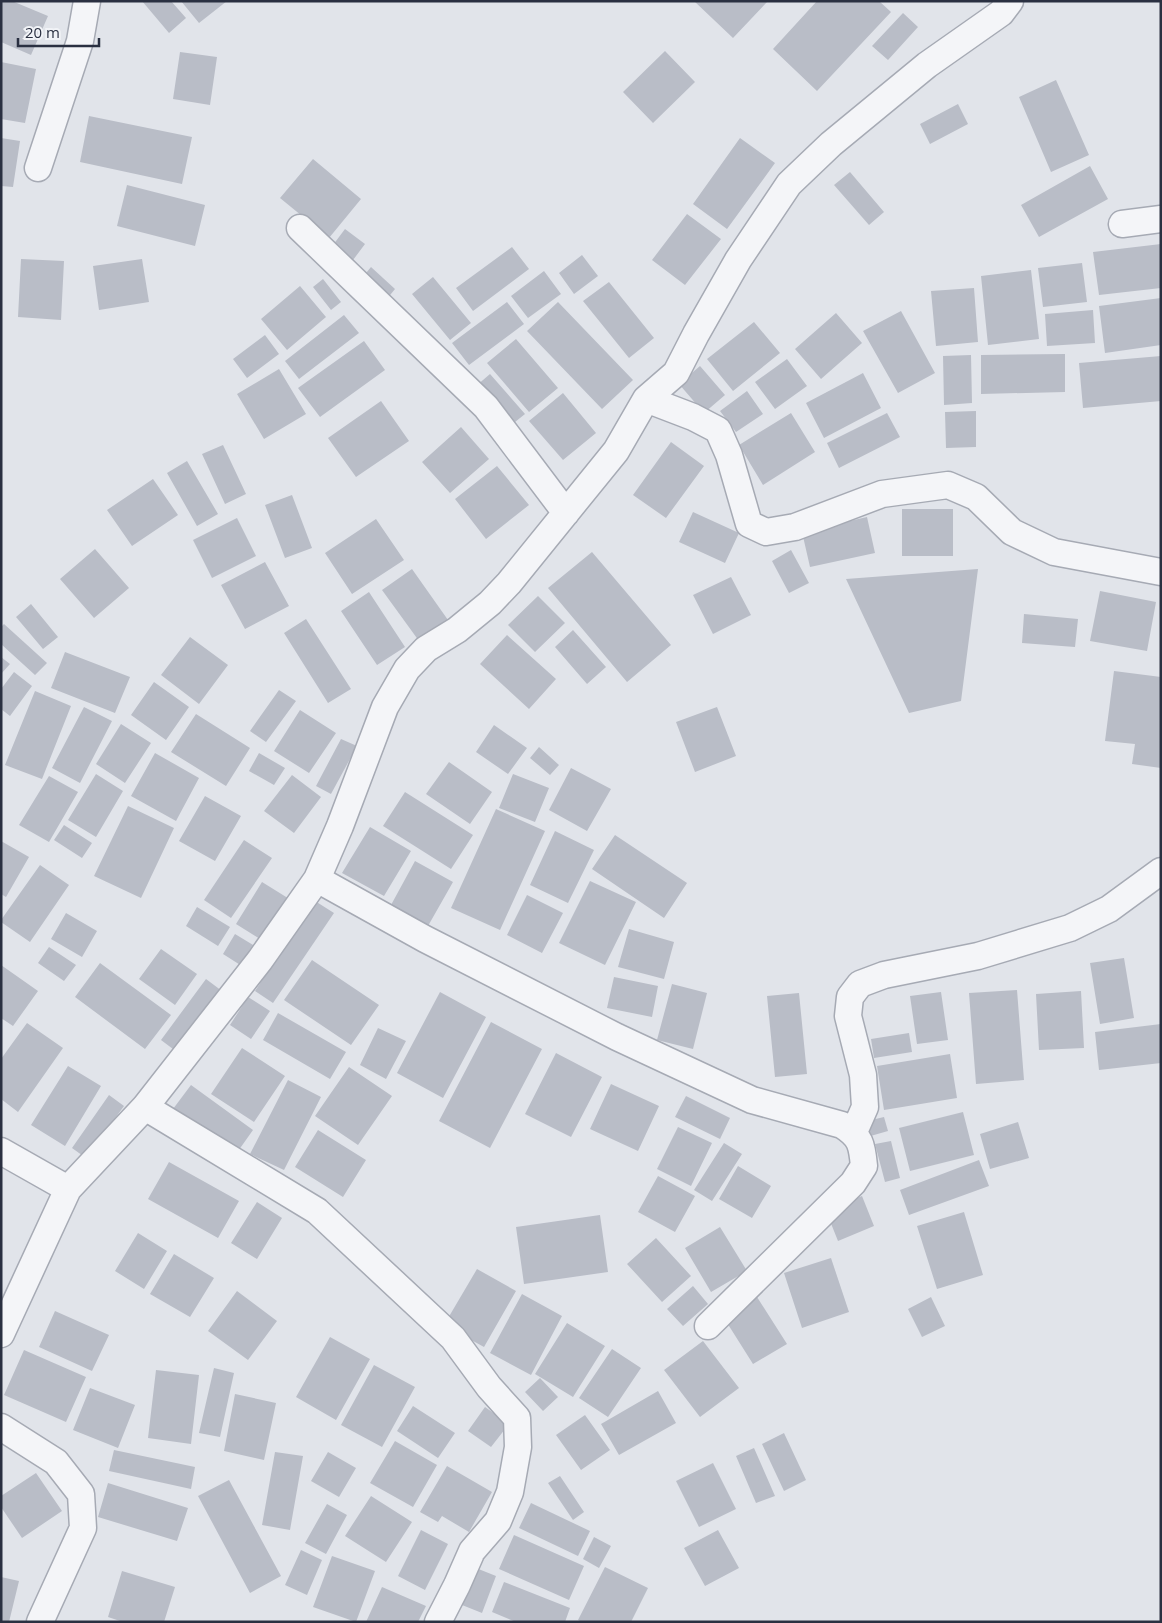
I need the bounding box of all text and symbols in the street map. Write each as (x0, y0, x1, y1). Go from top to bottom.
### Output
scale bar (18, 15, 99, 47)
text: 20 m (25, 22, 60, 42)

